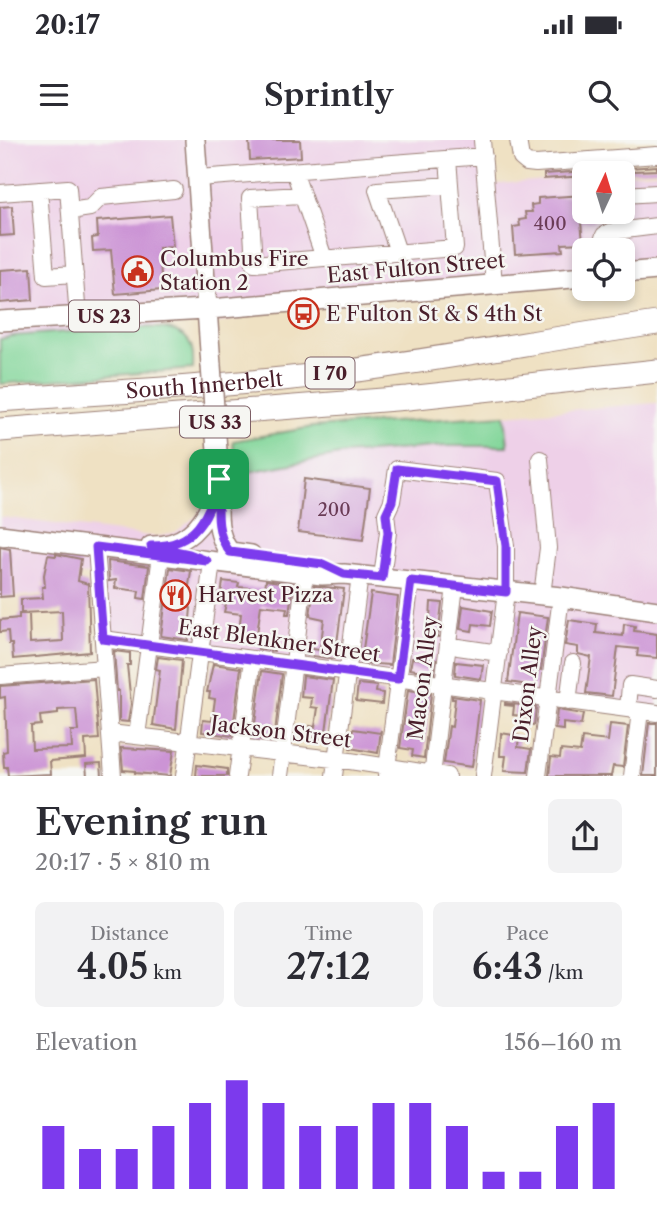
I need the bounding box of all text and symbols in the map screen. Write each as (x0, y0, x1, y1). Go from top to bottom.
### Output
text: 20:17 (35, 9, 100, 41)
text: Sprintly (264, 75, 393, 114)
icon: menu (35, 76, 73, 114)
icon: search (584, 76, 622, 114)
north arrow (572, 161, 635, 224)
map controls (572, 161, 635, 301)
house number: 400 (533, 213, 567, 235)
button: locate (572, 238, 635, 301)
place label: Columbus Fire Station 2 (160, 246, 308, 295)
street label: East Fulton Street (326, 247, 507, 288)
public building icon: Columbus Fire Station 2 (120, 254, 154, 288)
bus stop icon: E Fulton St & S 4th St (286, 297, 320, 331)
road number: US 23 (69, 300, 139, 332)
place label: E Fulton St & S 4th St (326, 301, 543, 326)
road number: I 70 (306, 358, 354, 388)
street label: South Innerbelt (125, 366, 285, 403)
road number: US 33 (180, 406, 250, 438)
pin (189, 449, 249, 509)
icon: arrive (200, 460, 238, 498)
house number: 200 (317, 499, 351, 521)
restaurant icon: Harvest Pizza (158, 578, 192, 612)
place label: Harvest Pizza (198, 582, 334, 607)
street label: East Blenkner Street (176, 614, 382, 667)
street label: Macon Alley (402, 614, 443, 741)
street label: Dixon Alley (508, 624, 547, 744)
street label: Jackson Street (206, 710, 353, 753)
text: Evening run (35, 798, 268, 845)
button: share (548, 799, 622, 873)
text: 20:17 · 5 × 810 m (35, 848, 210, 876)
text: Distance (90, 922, 169, 945)
text: Time (304, 922, 353, 945)
text: Pace (506, 922, 549, 945)
text: 4.05 (77, 945, 148, 988)
text: 27:12 (286, 945, 371, 988)
text: 6:43 (472, 945, 543, 988)
text: km (148, 961, 182, 984)
text: /km (543, 961, 583, 984)
text: Elevation (35, 1028, 138, 1056)
text: 156–160 m (504, 1028, 622, 1056)

